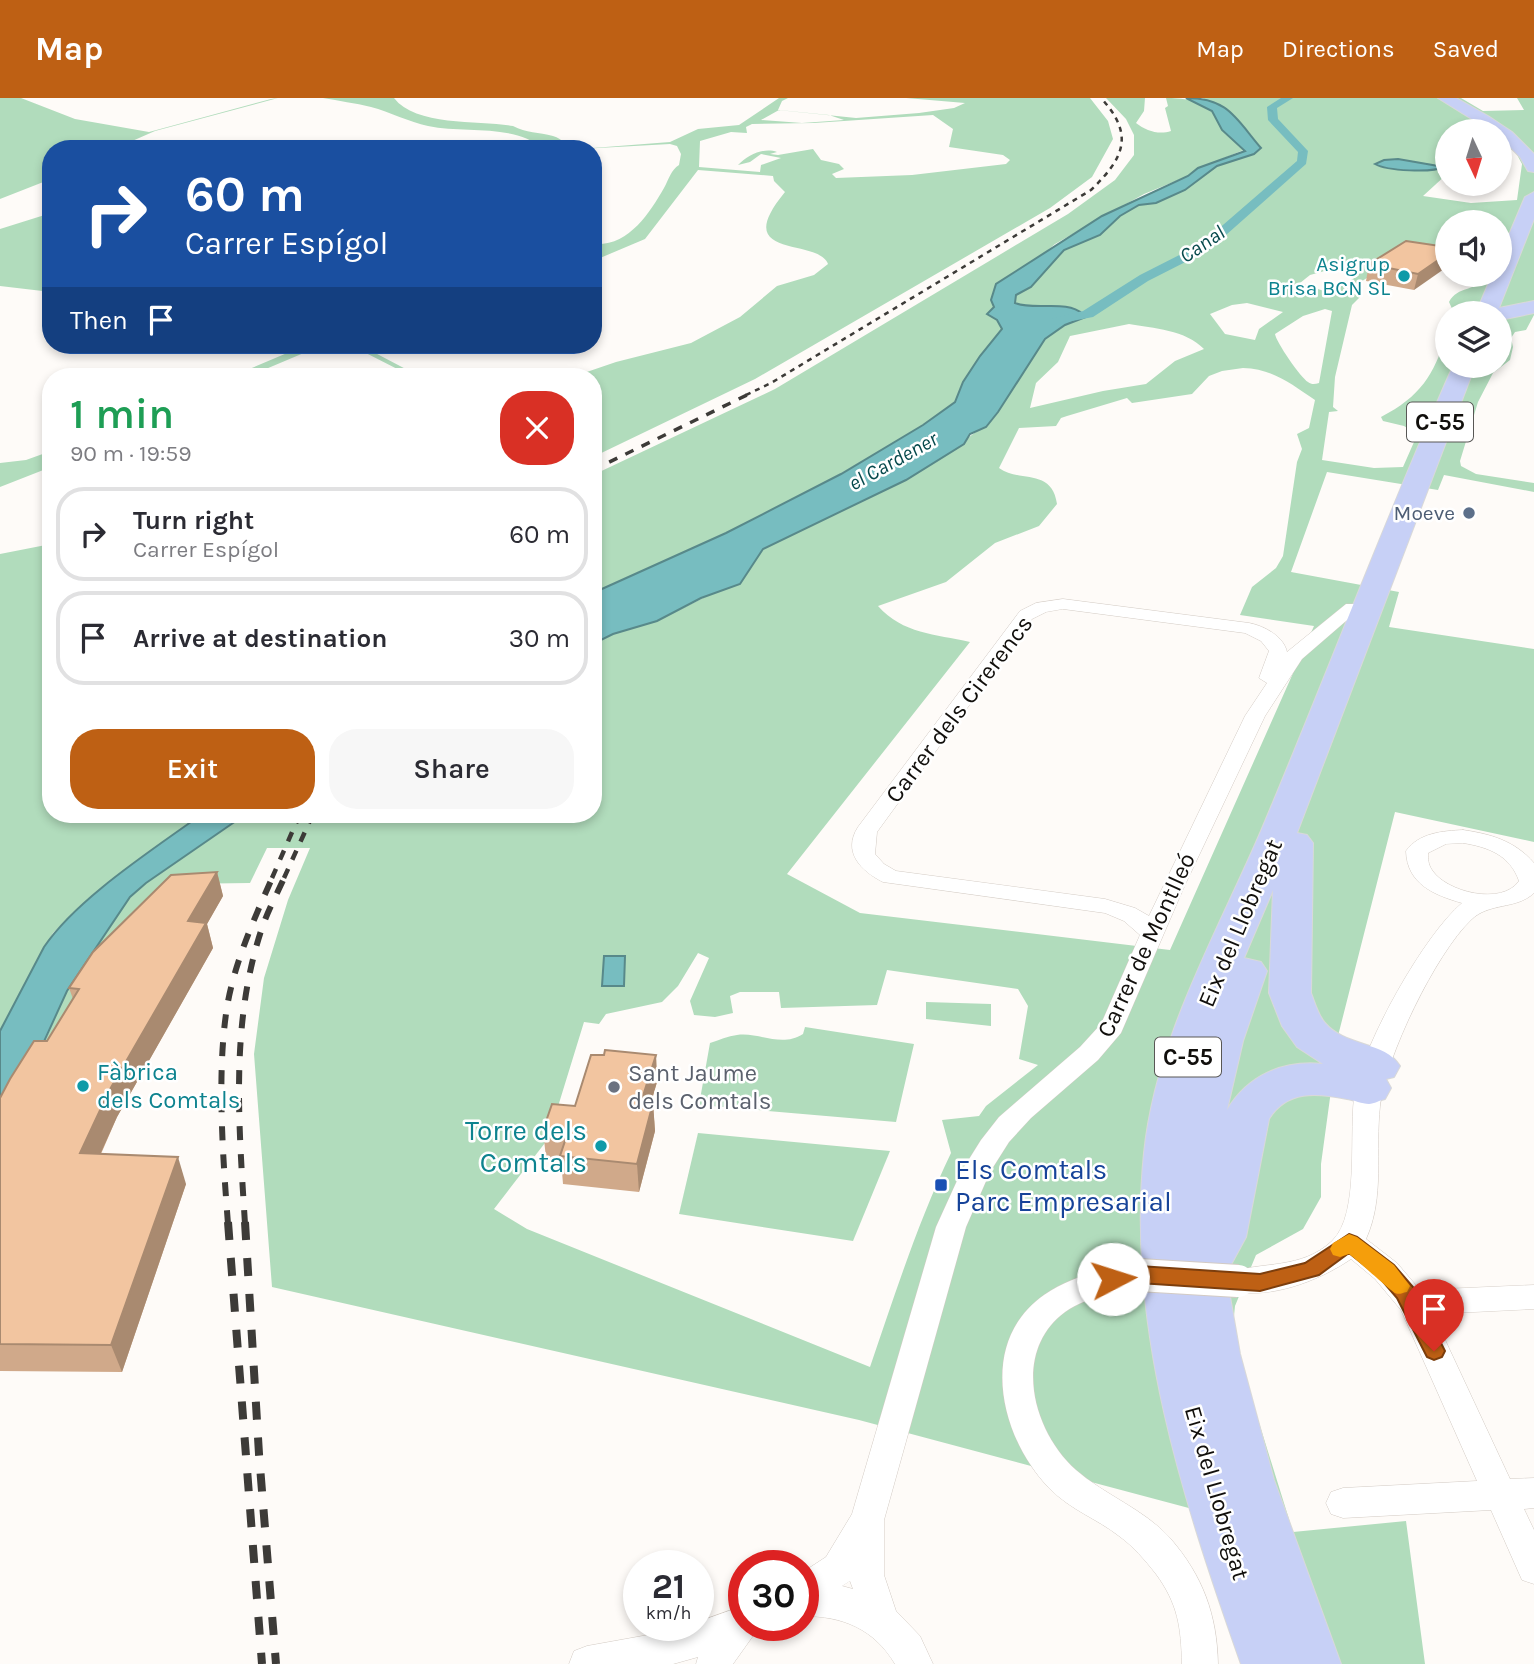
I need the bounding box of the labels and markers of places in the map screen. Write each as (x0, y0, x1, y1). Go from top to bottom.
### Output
place label: Asigrup Brisa BCN SL (1268, 252, 1390, 300)
marker: Asigrup Brisa BCN SL (1396, 268, 1412, 284)
place label: Moeve (1394, 501, 1455, 525)
marker: Moeve (1461, 505, 1477, 521)
place label: Fàbrica dels Comtals (97, 1058, 240, 1114)
place label: Sant Jaume dels Comtals (628, 1059, 771, 1115)
marker: Fàbrica dels Comtals (75, 1078, 91, 1094)
marker: Sant Jaume dels Comtals (606, 1079, 622, 1095)
place label: Torre dels Comtals (465, 1114, 587, 1179)
marker: Torre dels Comtals (593, 1138, 609, 1154)
place label: Els Comtals Parc Empresarial (955, 1153, 1172, 1218)
marker: Els Comtals Parc Empresarial (933, 1177, 949, 1193)
pin (1404, 1279, 1464, 1351)

